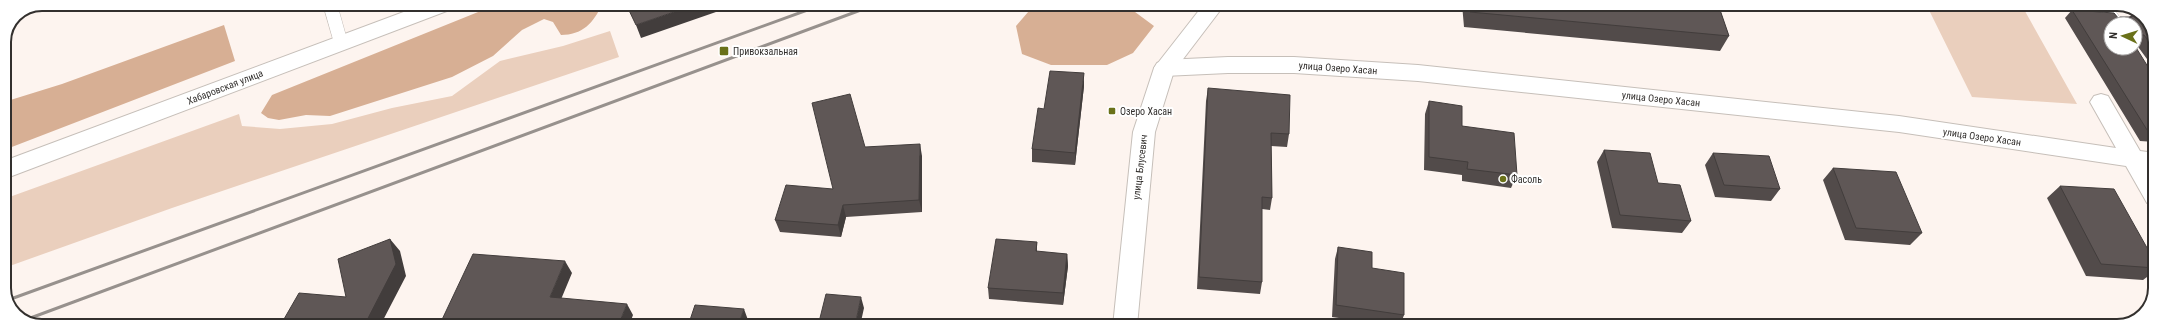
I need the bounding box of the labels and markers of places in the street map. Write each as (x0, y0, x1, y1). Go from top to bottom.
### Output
marker: Привокзальная (718, 45, 730, 57)
place label: Привокзальная (733, 46, 798, 57)
marker: Озеро Хасан (1107, 106, 1117, 116)
place label: Озеро Хасан (1120, 106, 1172, 117)
place label: Фасоль (1511, 173, 1542, 185)
marker: Фасоль (1498, 174, 1508, 184)

